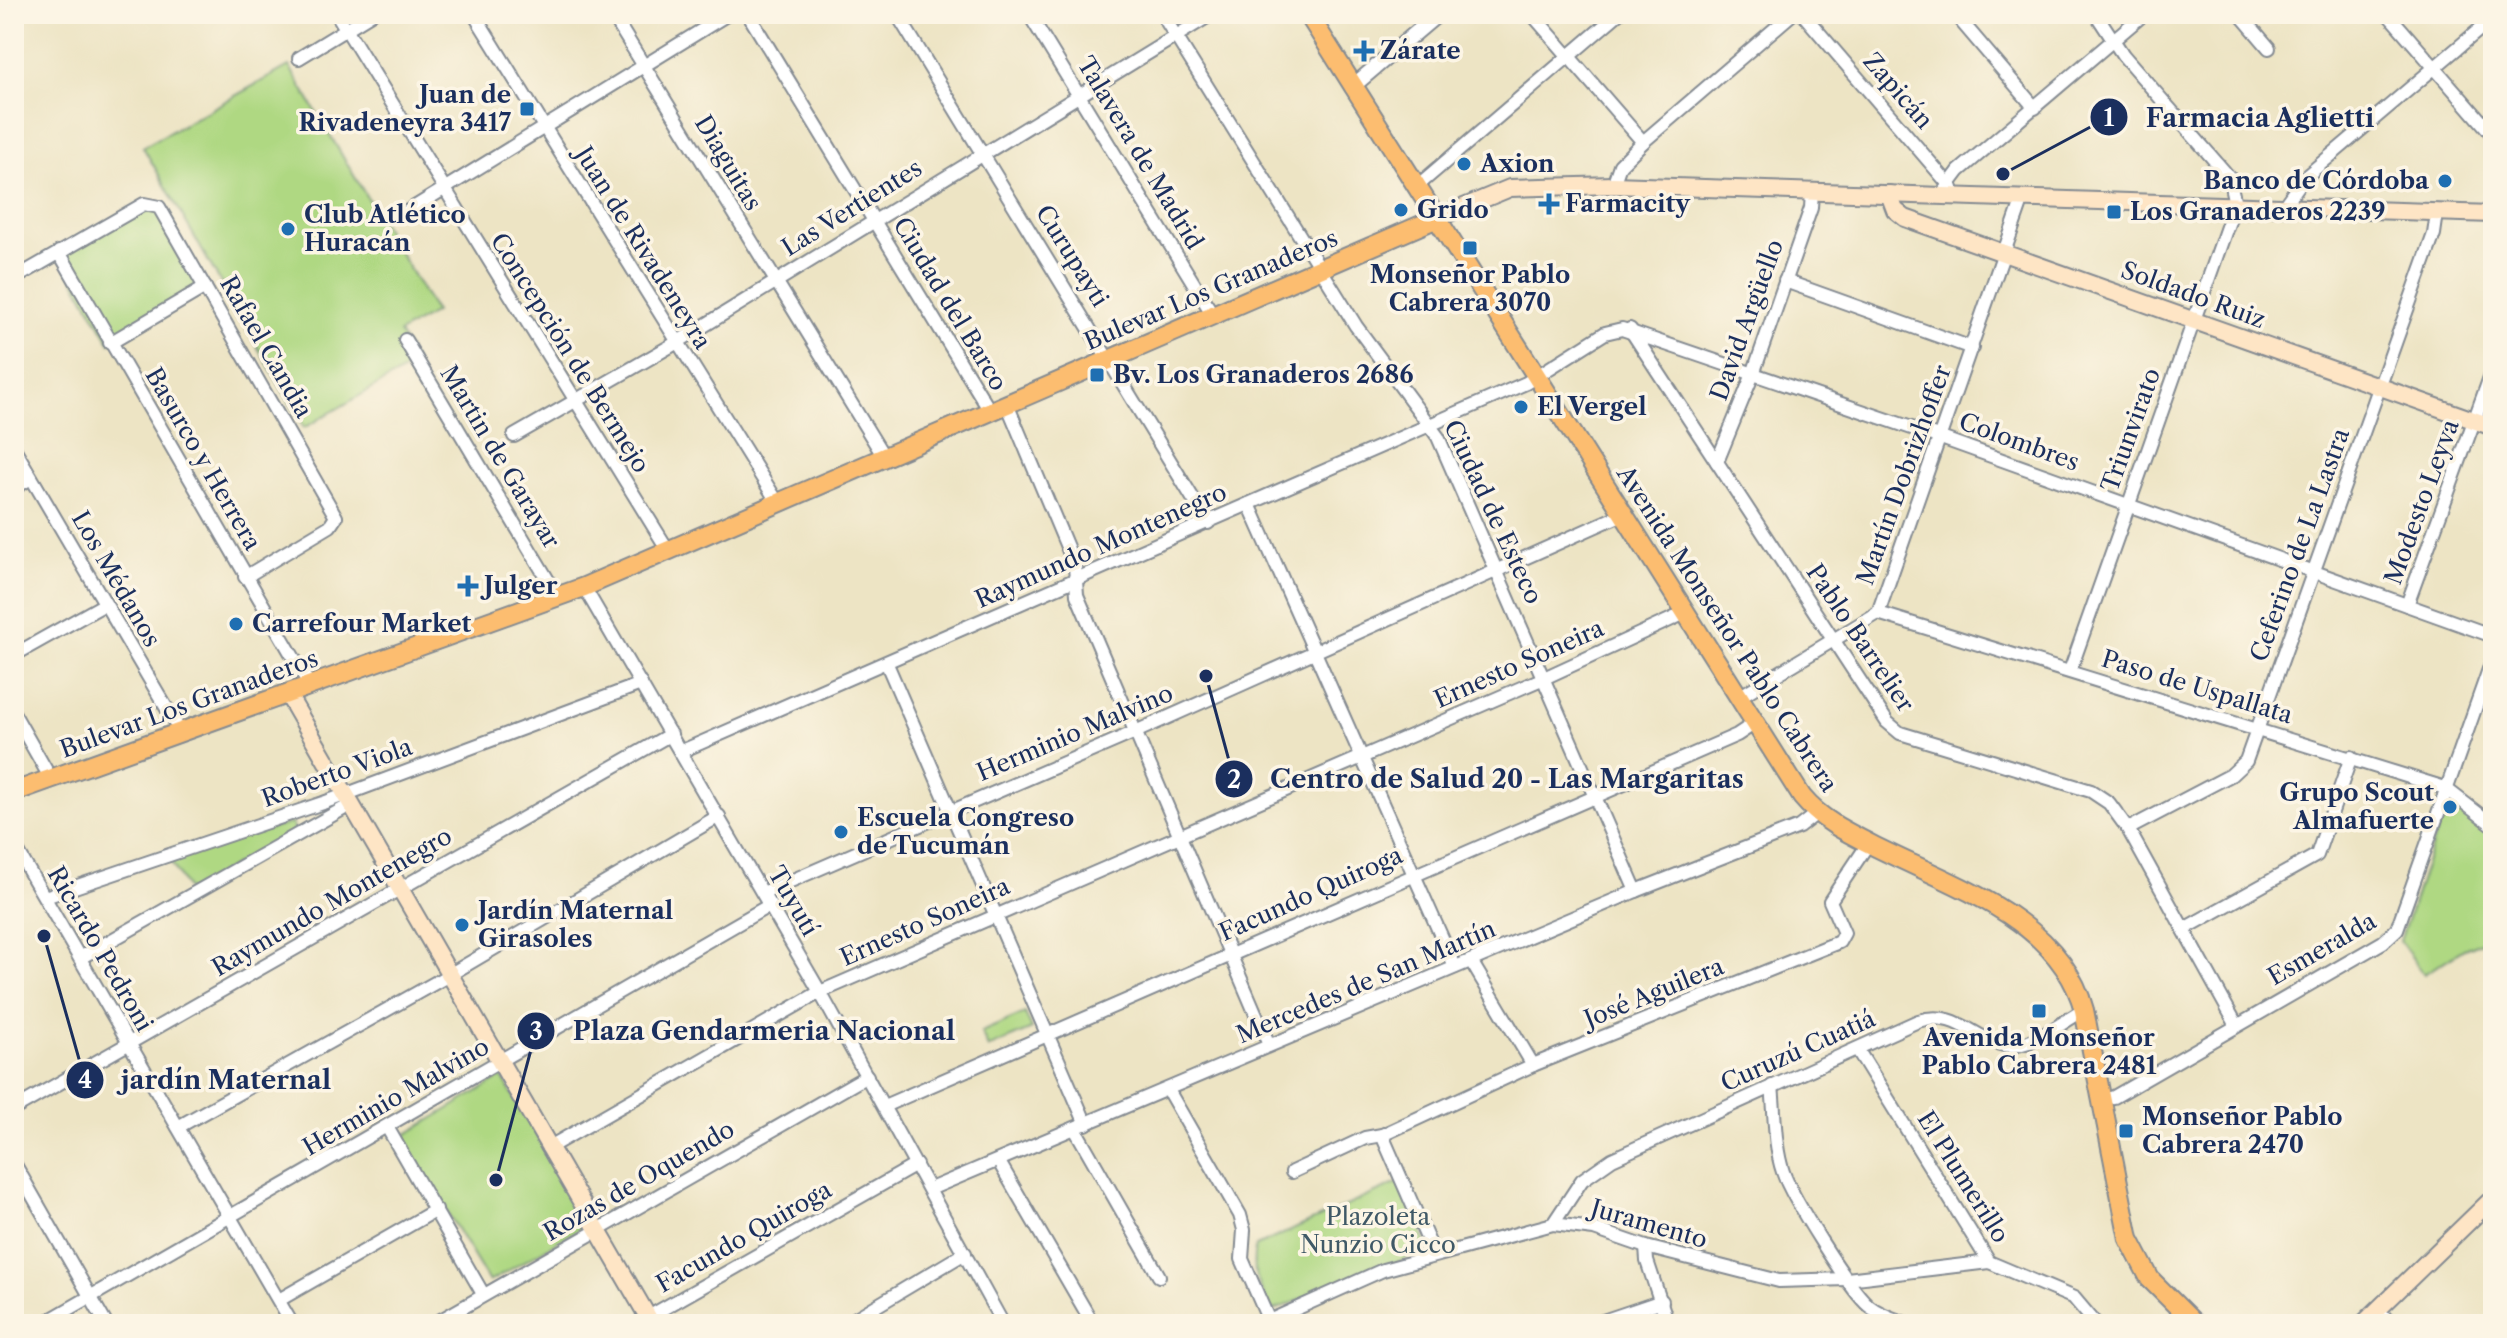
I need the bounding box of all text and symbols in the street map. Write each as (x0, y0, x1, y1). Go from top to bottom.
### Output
place label: Zárate (1380, 36, 1461, 65)
marker: Zárate (1355, 42, 1373, 60)
street label: Zapicán (1857, 47, 1939, 135)
street label: Talavera de Madrid (1071, 51, 1210, 255)
place label: Juan de Rivadeneyra 3417 (298, 80, 511, 137)
callout: Farmacia Aglietti (2089, 92, 2390, 142)
marker: Juan de Rivadeneyra 3417 (518, 100, 536, 118)
text: Farmacia Aglietti (2146, 102, 2374, 134)
text: 1 (2104, 103, 2115, 132)
street label: Diaguitas (689, 110, 768, 216)
street label: Juan de Rivadeneyra (567, 138, 718, 355)
place label: Axion (1479, 149, 1555, 178)
street label: Las Vertientes (776, 153, 927, 262)
marker: Axion (1455, 155, 1473, 173)
place label: Banco de Córdoba (2203, 166, 2430, 195)
marker: Banco de Córdoba (2436, 172, 2454, 190)
place label: Farmacity (1565, 189, 1691, 218)
place label: Grido (1417, 195, 1489, 224)
marker: Farmacity (1540, 195, 1558, 213)
place label: Los Granaderos 2239 (2130, 197, 2386, 226)
place label: Club Atlético Huracán (304, 200, 466, 257)
street label: Curupayti (1030, 200, 1115, 312)
marker: Grido (1392, 201, 1410, 219)
marker: Los Granaderos 2239 (2105, 203, 2123, 221)
street label: Ciudad del Barco (887, 212, 1014, 396)
marker: Club Atlético Huracán (279, 220, 297, 238)
street label: Bulevar Los Granaderos (1080, 223, 1342, 356)
street label: Concepción de Bermejo (485, 228, 656, 478)
street label: David Argüello (1704, 235, 1789, 404)
marker: Monseñor Pablo Cabrera 3070 (1461, 239, 1479, 257)
street label: Soldado Ruiz (2117, 255, 2269, 334)
place label: Monseñor Pablo Cabrera 3070 (1370, 260, 1570, 317)
street label: Rafael Candia (214, 271, 319, 423)
street label: Martin de Garayar (434, 360, 566, 553)
place label: Bv. Los Granaderos 2686 (1113, 360, 1414, 389)
street label: Martín Dobrizhoffer (1850, 361, 1957, 589)
street label: Basurco y Herrera (139, 362, 268, 555)
street label: Triunvirato (2095, 364, 2166, 496)
marker: Bv. Los Granaderos 2686 (1088, 366, 1106, 384)
place label: El Vergel (1537, 392, 1647, 421)
marker: El Vergel (1512, 398, 1530, 416)
street label: Colombres (1955, 406, 2083, 477)
street label: Ciudad de Esteco (1438, 415, 1549, 608)
street label: Modesto Leyva (2378, 415, 2465, 588)
street label: Ceferino de La Lastra (2244, 424, 2355, 665)
street label: Avenida Monseñor Pablo Cabrera (1610, 459, 1844, 798)
street label: Raymundo Montenegro (971, 477, 1231, 614)
street label: Los Médanos (66, 506, 167, 652)
street label: Pablo Barrelier (1800, 558, 1920, 717)
place label: Julger (480, 571, 558, 600)
marker: Julger (459, 577, 477, 595)
place label: Carrefour Market (252, 609, 472, 638)
street label: Ernesto Soneira (1430, 613, 1608, 714)
marker: Carrefour Market (227, 615, 245, 633)
street label: Bulevar Los Granaderos (56, 643, 322, 764)
street label: Paso de Uspallata (2098, 644, 2296, 729)
street label: Herminio Malvino (972, 678, 1177, 787)
street label: Roberto Viola (258, 732, 416, 813)
callout: Centro de Salud 20 - Las Margaritas (1214, 754, 1760, 804)
text: Centro de Salud 20 - Las Margaritas (1270, 763, 1744, 795)
text: 2 (1227, 765, 1241, 794)
place label: Grupo Scout Almafuerte (2279, 778, 2434, 835)
marker: Grupo Scout Almafuerte (2441, 798, 2459, 816)
place label: Escuela Congreso de Tucumán (857, 803, 1074, 860)
street label: Raymundo Montenegro (207, 821, 457, 982)
marker: Escuela Congreso de Tucumán (832, 823, 850, 841)
street label: Facundo Quiroga (1215, 840, 1407, 947)
street label: Ricardo Pedroni (41, 861, 159, 1036)
street label: Tuyutí (762, 861, 825, 941)
street label: Ernesto Soneira (836, 871, 1014, 972)
place label: Jardín Maternal Girasoles (474, 896, 673, 953)
street label: Esmeralda (2263, 906, 2381, 991)
street label: Mercedes de San Martín (1232, 914, 1500, 1049)
marker: Jardín Maternal Girasoles (453, 916, 471, 934)
street label: José Aguilera (1576, 951, 1728, 1035)
marker: Avenida Monseñor Pablo Cabrera 2481 (2030, 1002, 2048, 1020)
street label: Curuzú Cuatiá (1716, 1003, 1880, 1098)
callout: Plaza Gendarmeria Nacional (516, 1006, 971, 1056)
text: Plaza Gendarmeria Nacional (573, 1015, 955, 1047)
text: 3 (529, 1017, 543, 1046)
place label: Avenida Monseñor Pablo Cabrera 2481 (1922, 1023, 2157, 1080)
street label: Herminio Malvino (297, 1031, 494, 1162)
callout: jardín Maternal (65, 1055, 347, 1105)
text: jardín Maternal (116, 1064, 331, 1096)
text: 4 (78, 1065, 92, 1094)
place label: Monseñor Pablo Cabrera 2470 (2142, 1102, 2343, 1159)
street label: El Plumerillo (1911, 1105, 2015, 1248)
street label: Rozas de Oquendo (538, 1114, 739, 1247)
marker: Monseñor Pablo Cabrera 2470 (2117, 1122, 2135, 1140)
street label: Facundo Quiroga (651, 1175, 837, 1298)
street label: Juramento (1584, 1192, 1711, 1254)
park label: Plazoleta Nunzio Cicco (1300, 1202, 1456, 1259)

